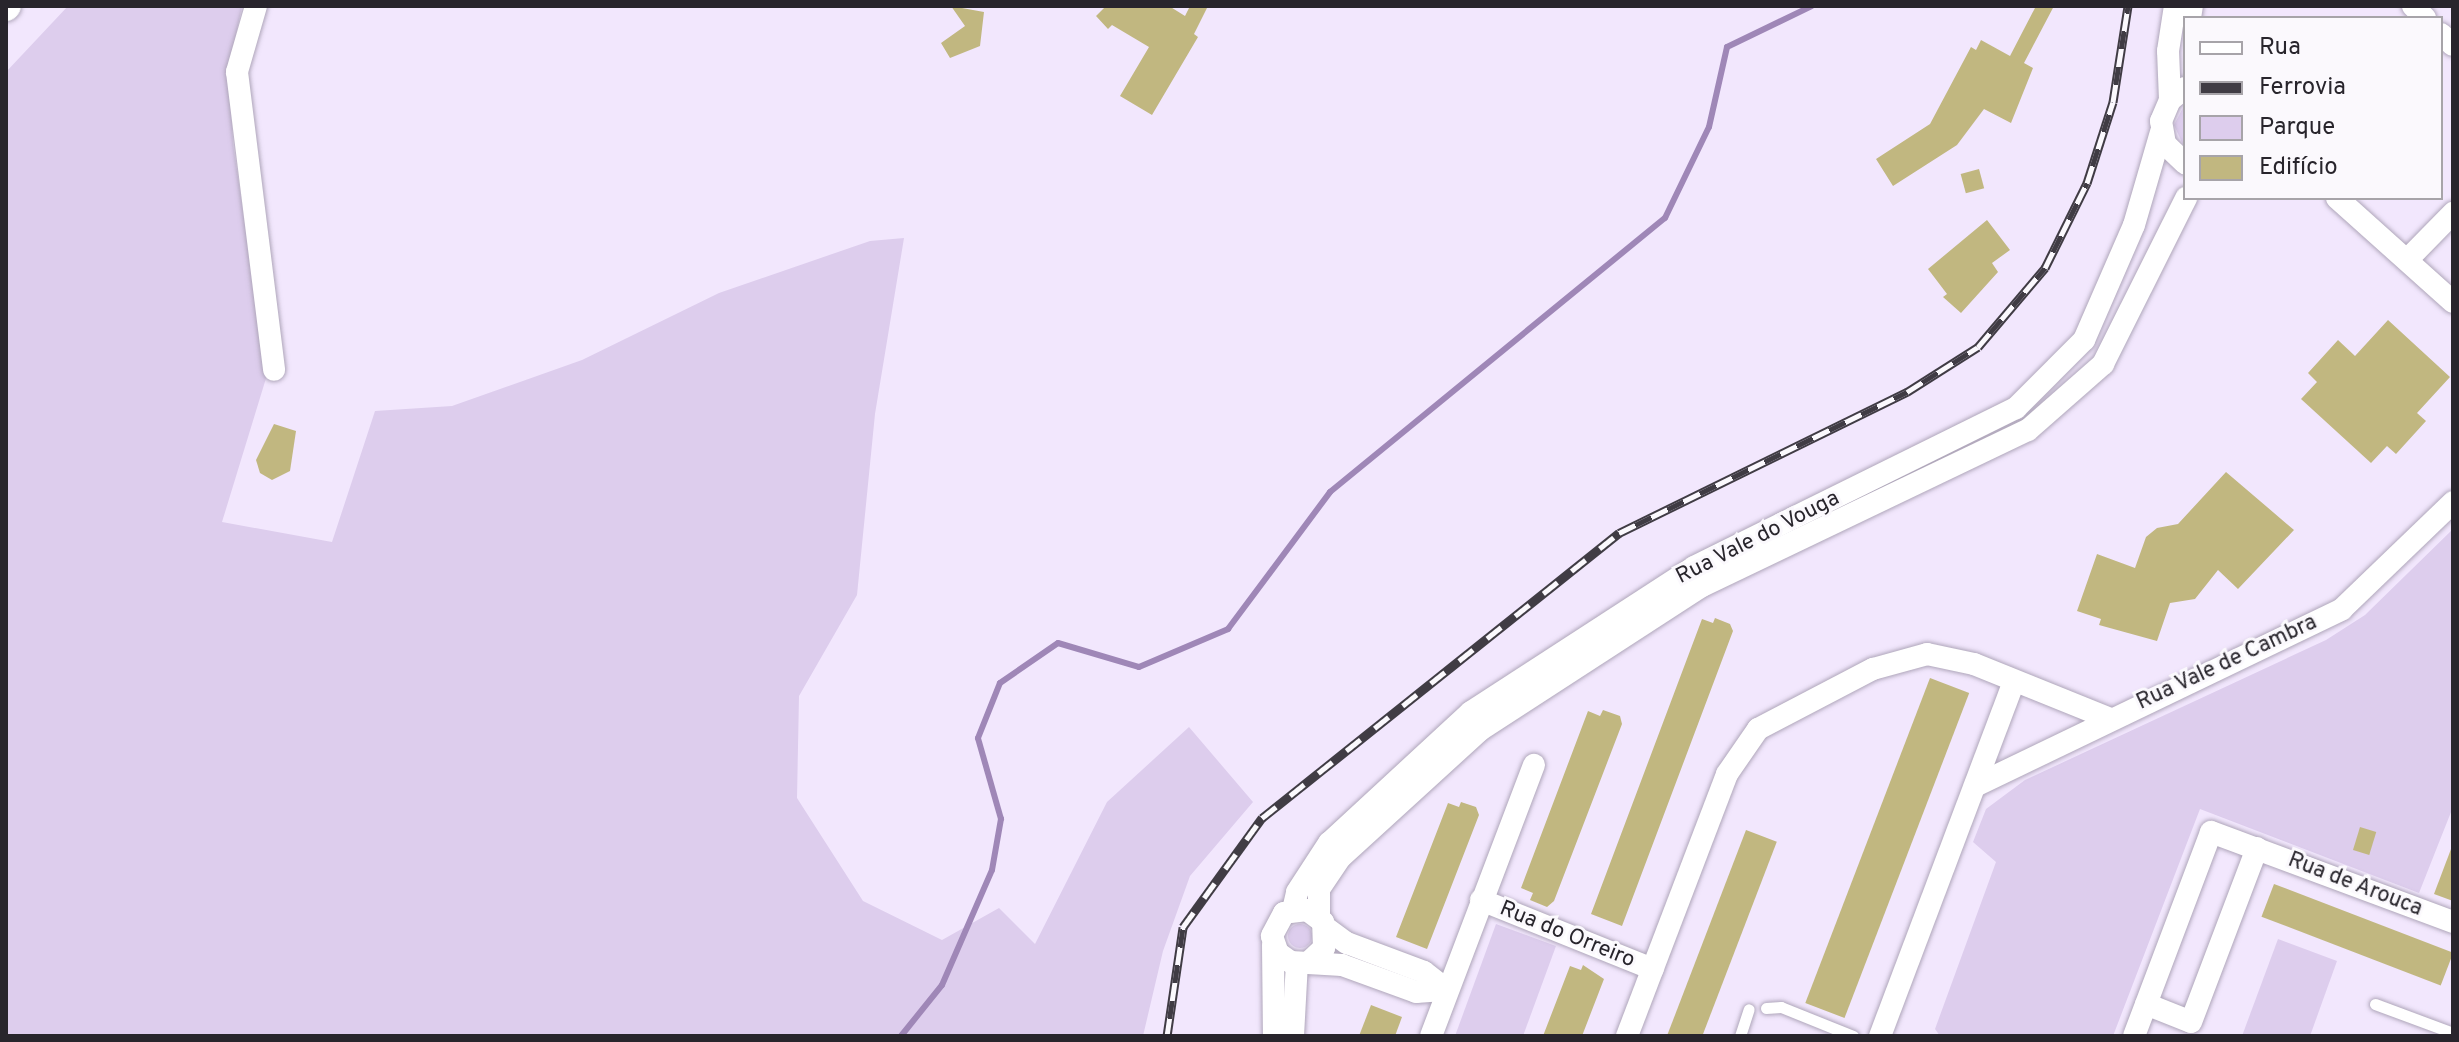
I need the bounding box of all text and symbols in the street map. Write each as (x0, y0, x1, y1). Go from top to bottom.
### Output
legend (2183, 16, 2443, 200)
text: Rua (2259, 33, 2301, 63)
text: Ferrovia (2259, 73, 2346, 103)
text: Parque (2259, 113, 2335, 143)
text: Edifício (2259, 153, 2338, 183)
street label: Rua Vale do Vouga (1671, 485, 1845, 591)
street label: Rua Vale de Cambra (2132, 609, 2322, 717)
street label: Rua de Arouca (2284, 847, 2426, 923)
street label: Rua do Orreiro (1495, 896, 1639, 974)

